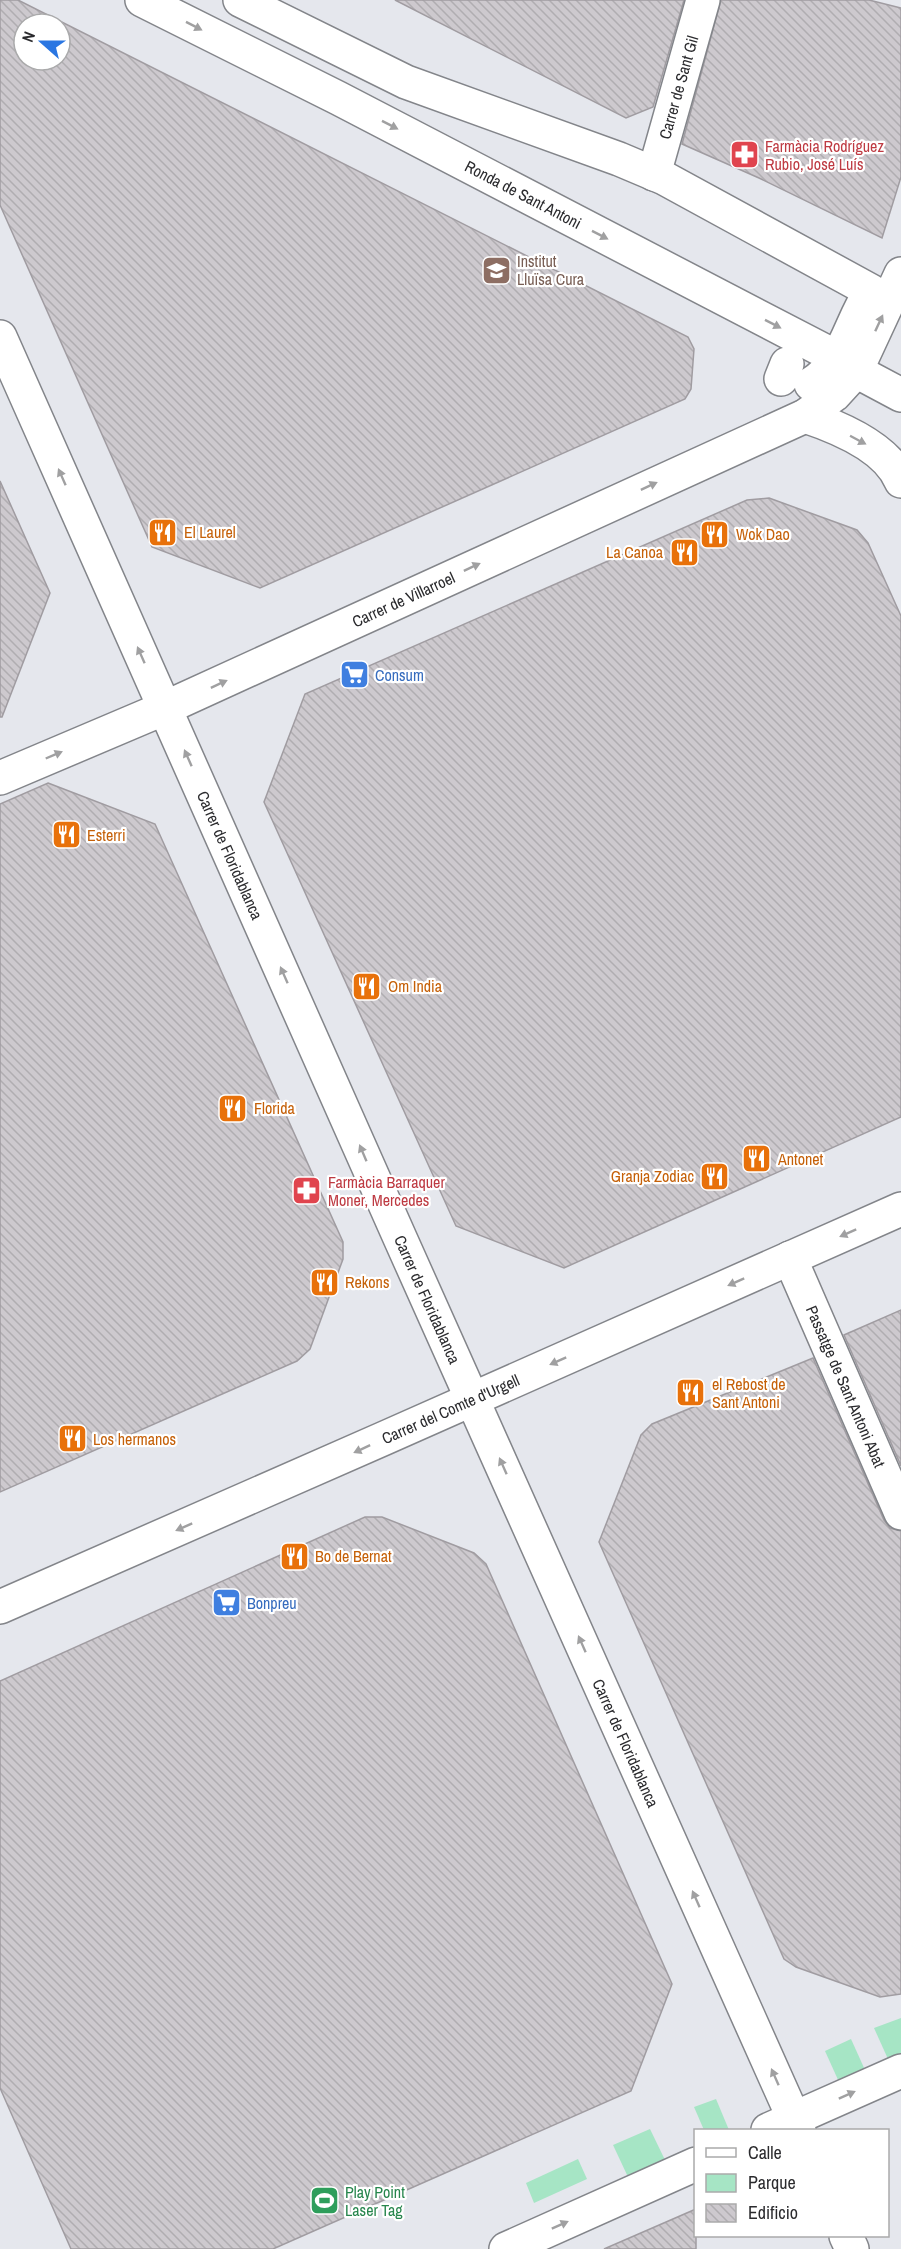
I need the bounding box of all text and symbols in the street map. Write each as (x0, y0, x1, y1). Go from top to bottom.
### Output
north arrow (12, 12, 72, 72)
one-way arrow (186, 22, 203, 31)
text: N (16, 28, 40, 45)
street label: Carrer de Sant Gil (653, 33, 703, 142)
one-way arrow (381, 120, 398, 130)
place label: Farmàcia Rodríguez Rubio, José Luís (765, 135, 884, 175)
pharmacy icon: Farmàcia Rodríguez Rubio, José Luís (728, 139, 760, 171)
street label: Ronda de Sant Antoni (461, 155, 585, 234)
one-way arrow (591, 229, 609, 239)
place label: Institut Lluïsa Cura (517, 250, 585, 290)
school or university icon: Institut Lluïsa Cura (480, 254, 512, 286)
one-way arrow (875, 314, 884, 331)
one-way arrow (764, 319, 782, 329)
one-way arrow (850, 435, 867, 445)
one-way arrow (57, 467, 67, 485)
one-way arrow (641, 481, 659, 491)
restaurant icon: El Laurel (147, 516, 179, 548)
restaurant icon: Wok Dao (699, 518, 731, 550)
place label: El Laurel (184, 521, 236, 543)
place label: Wok Dao (736, 523, 790, 545)
restaurant icon: La Canoa (668, 536, 700, 568)
place label: La Canoa (606, 541, 664, 563)
one-way arrow (464, 563, 481, 572)
street label: Carrer de Villarroel (348, 566, 458, 632)
one-way arrow (137, 646, 146, 663)
supermarket icon: Consum (338, 659, 370, 691)
place label: Consum (375, 664, 424, 686)
one-way arrow (210, 679, 227, 688)
one-way arrow (45, 750, 63, 759)
one-way arrow (183, 750, 192, 767)
street label: Carrer de Floridablanca (192, 787, 269, 924)
restaurant icon: Esterri (50, 819, 82, 851)
place label: Esterri (87, 824, 126, 846)
one-way arrow (279, 965, 289, 983)
restaurant icon: Om India (351, 970, 383, 1002)
place label: Om India (388, 975, 443, 997)
restaurant icon: Florida (217, 1092, 249, 1124)
place label: Florida (254, 1097, 296, 1119)
restaurant icon: Antonet (741, 1143, 773, 1175)
one-way arrow (358, 1144, 367, 1162)
place label: Antonet (777, 1148, 824, 1170)
restaurant icon: Granja Zodiac (699, 1160, 731, 1192)
place label: Granja Zodiac (611, 1165, 694, 1187)
place label: Farmàcia Barraquer Moner, Mercedes (328, 1171, 445, 1211)
pharmacy icon: Farmàcia Barraquer Moner, Mercedes (291, 1175, 323, 1207)
one-way arrow (839, 1228, 856, 1237)
street label: Carrer de Floridablanca (389, 1232, 466, 1368)
restaurant icon: Rekons (308, 1266, 340, 1298)
place label: Rekons (345, 1271, 389, 1293)
one-way arrow (728, 1277, 745, 1286)
street label: Passatge de Sant Antoni Abat (801, 1302, 891, 1471)
one-way arrow (549, 1356, 566, 1365)
street label: Carrer del Comte d'Urgell (378, 1369, 523, 1449)
place label: el Rebost de Sant Antoni (712, 1373, 786, 1413)
restaurant icon: el Rebost de Sant Antoni (675, 1377, 707, 1409)
restaurant icon: Los hermanos (56, 1423, 88, 1455)
place label: Los hermanos (93, 1428, 176, 1450)
one-way arrow (353, 1444, 371, 1454)
one-way arrow (498, 1457, 508, 1475)
one-way arrow (174, 1522, 192, 1532)
restaurant icon: Bo de Bernat (278, 1540, 310, 1572)
place label: Bo de Bernat (315, 1545, 392, 1567)
supermarket icon: Bonpreu (210, 1587, 242, 1619)
place label: Bonpreu (247, 1592, 297, 1614)
one-way arrow (578, 1636, 587, 1653)
street label: Carrer de Floridablanca (588, 1675, 665, 1811)
one-way arrow (691, 1890, 701, 1908)
one-way arrow (771, 2069, 780, 2086)
one-way arrow (838, 2089, 856, 2099)
legend (694, 2129, 889, 2237)
text: Calle (748, 2140, 782, 2165)
text: Parque (748, 2170, 796, 2195)
place label: Play Point Laser Tag (345, 2181, 405, 2221)
sports icon: Play Point Laser Tag (308, 2185, 340, 2217)
text: Edificio (748, 2200, 798, 2225)
one-way arrow (551, 2220, 569, 2230)

